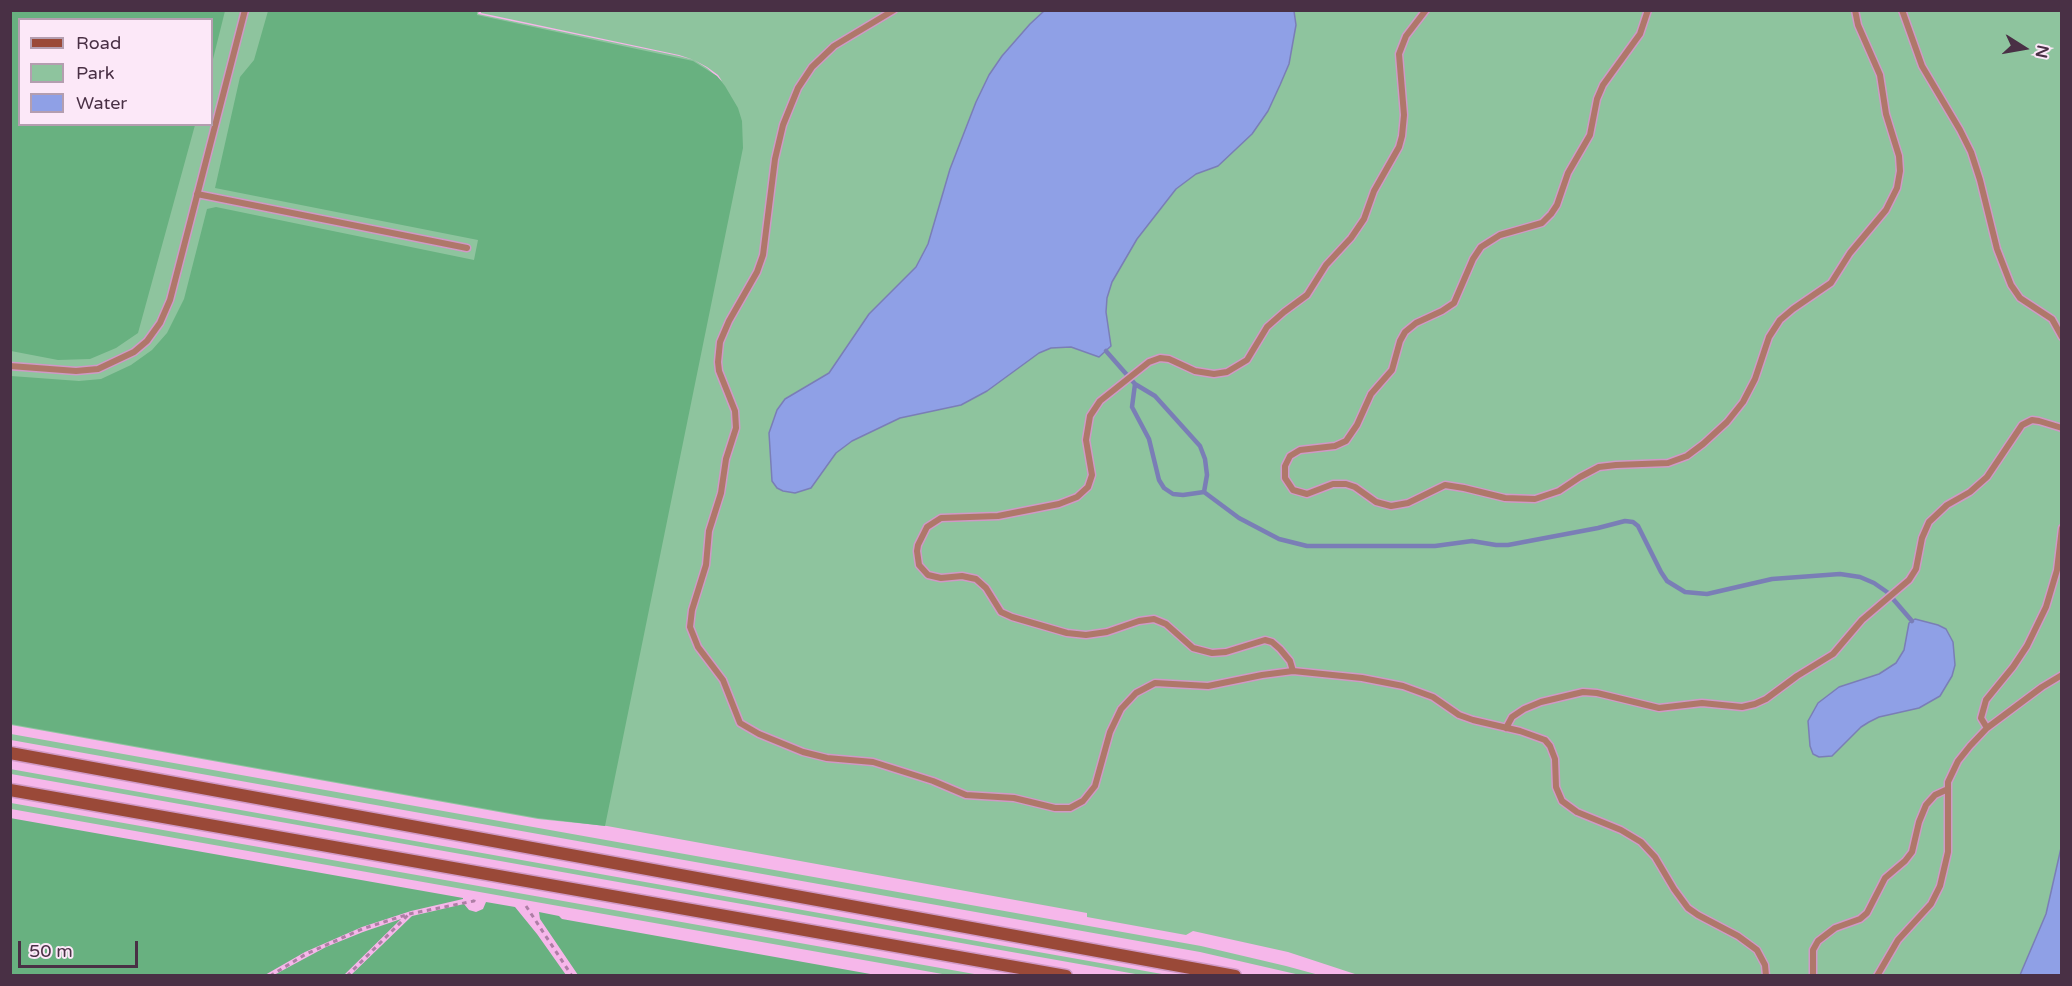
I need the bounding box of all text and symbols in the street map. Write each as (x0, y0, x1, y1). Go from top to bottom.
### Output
legend (18, 18, 213, 126)
north arrow (1994, 18, 2054, 78)
text: Road (76, 32, 121, 54)
text: N (2031, 43, 2053, 60)
text: Park (76, 62, 114, 84)
text: Water (76, 92, 127, 114)
scale bar (21, 929, 141, 967)
text: 50 m (29, 940, 73, 962)

